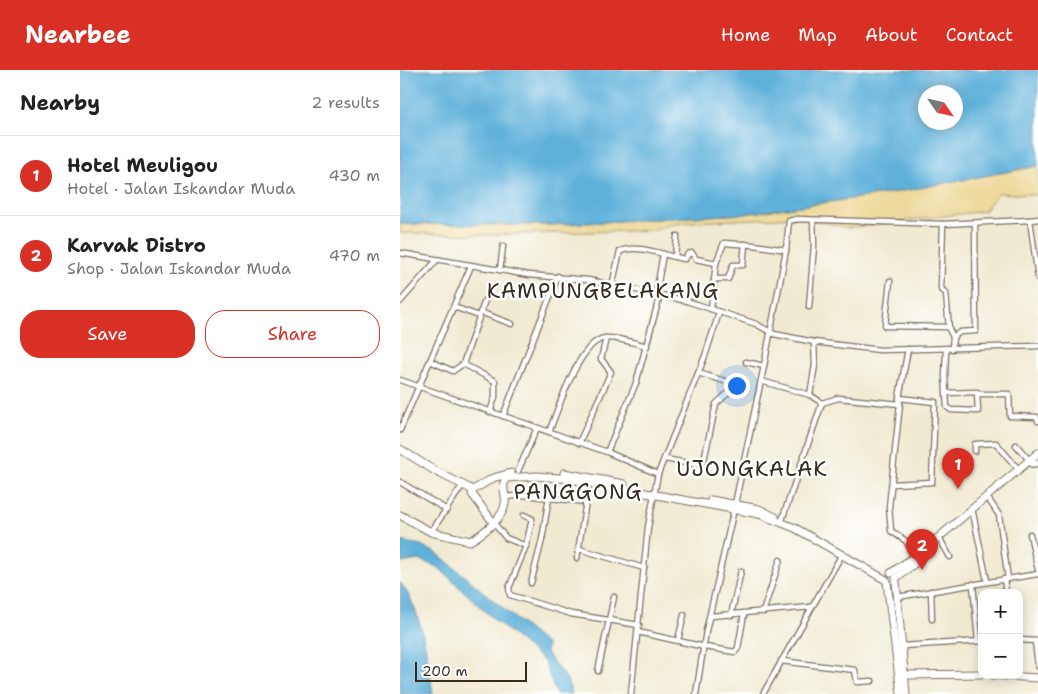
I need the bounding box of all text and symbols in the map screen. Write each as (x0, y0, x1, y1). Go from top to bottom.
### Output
text: Nearbee (25, 19, 131, 51)
text: Home (721, 23, 770, 47)
text: Map (798, 23, 837, 47)
text: About (865, 23, 918, 47)
text: Contact (946, 23, 1013, 47)
north arrow (918, 85, 963, 130)
text: Nearby (20, 89, 100, 117)
text: 2 results (311, 92, 380, 113)
text: Hotel Meuligou (67, 153, 218, 178)
text: 1 (32, 165, 40, 186)
text: 430 m (329, 165, 380, 186)
text: Hotel · Jalan Iskandar Muda (67, 178, 295, 199)
text: Karvak Distro (67, 233, 206, 258)
text: 2 (30, 245, 42, 266)
text: 470 m (329, 245, 380, 266)
text: Shop · Jalan Iskandar Muda (67, 258, 291, 279)
district label: KAMPUNGBELAKANG (487, 277, 719, 305)
button: Save (20, 310, 195, 358)
button: Share (205, 310, 380, 358)
your location (724, 373, 750, 399)
pin: 1 (942, 448, 974, 489)
district label: UJONGKALAK (676, 455, 828, 483)
district label: PANGGONG (514, 478, 642, 506)
pin: 2 (906, 529, 938, 570)
map controls (978, 589, 1023, 679)
button: + (978, 589, 1023, 634)
button: − (978, 634, 1023, 679)
scale bar (415, 659, 528, 682)
text: 200 m (422, 662, 468, 680)

